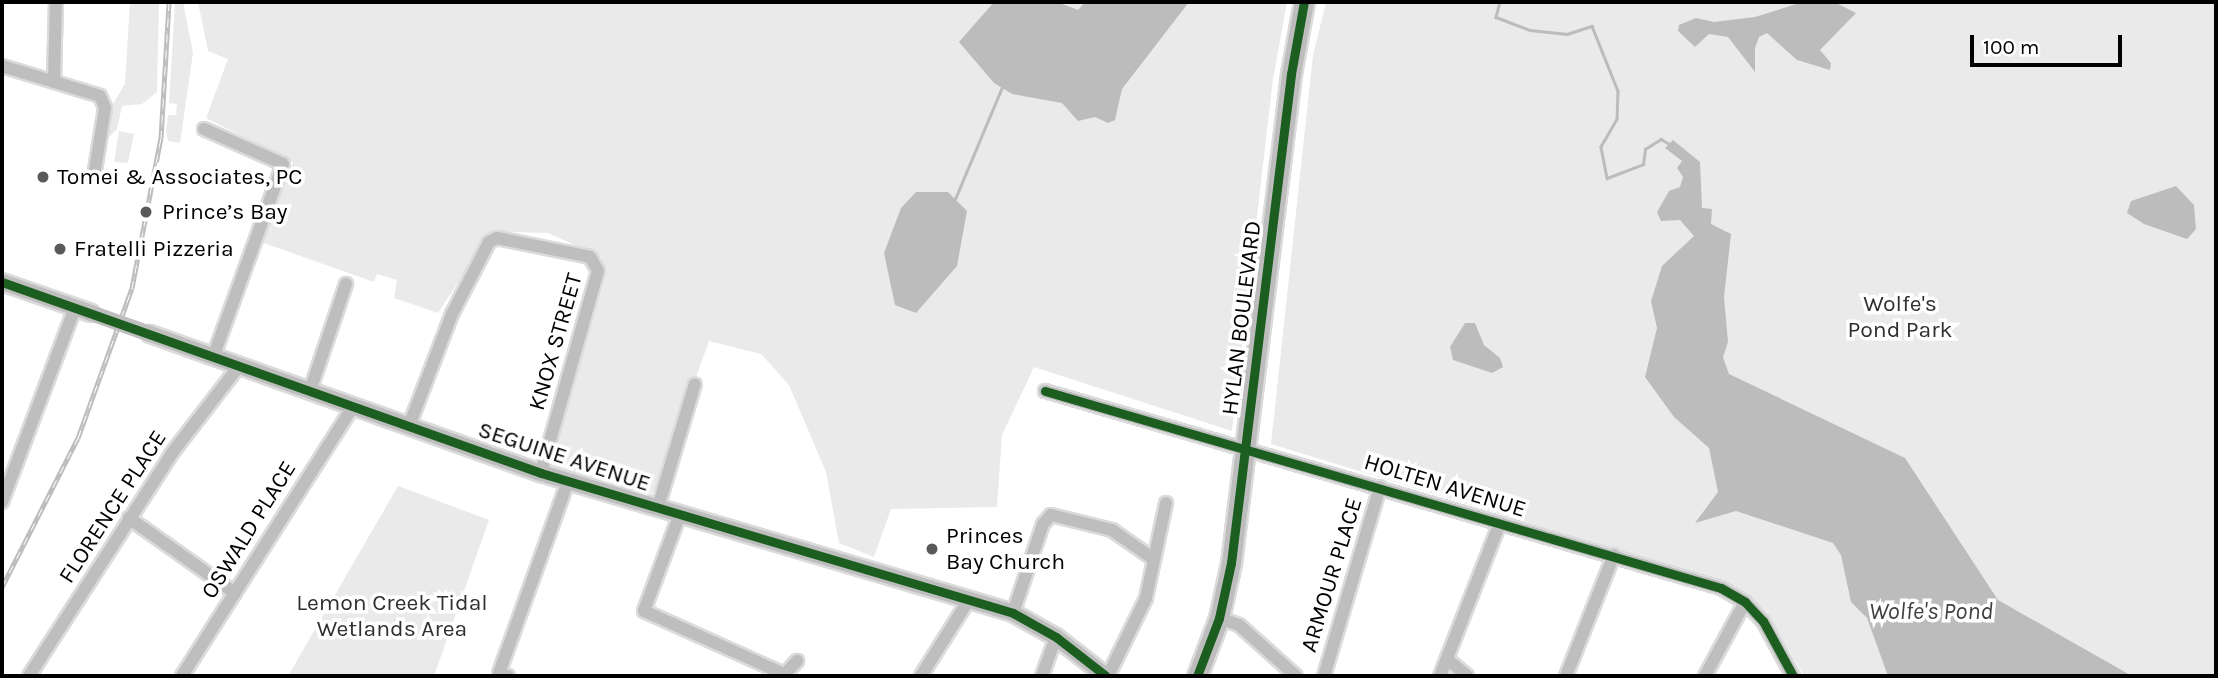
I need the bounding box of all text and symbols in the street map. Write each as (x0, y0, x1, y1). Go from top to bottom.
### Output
scale bar (1973, 21, 2125, 65)
text: 100 m (1983, 35, 2040, 59)
place label: Tomei & Associates, PC (57, 163, 302, 191)
marker: Tomei & Associates, PC (35, 169, 51, 185)
place label: Prince’s Bay (162, 198, 288, 226)
marker: Prince’s Bay (136, 202, 156, 222)
street label: HYLAN BOULEVARD (1216, 219, 1268, 417)
place label: Fratelli Pizzeria (74, 235, 234, 263)
marker: Fratelli Pizzeria (52, 241, 68, 257)
street label: KNOX STREET (523, 270, 589, 414)
park label: Wolfe's Pond Park (1848, 290, 1952, 344)
street label: SEGUINE AVENUE (474, 416, 654, 498)
street label: FLORENCE PLACE (53, 425, 173, 589)
street label: HOLTEN AVENUE (1361, 448, 1529, 524)
street label: OSWALD PLACE (196, 456, 302, 604)
street label: ARMOUR PLACE (1295, 494, 1369, 656)
place label: Princes Bay Church (946, 522, 1065, 576)
marker: Princes Bay Church (924, 541, 940, 557)
park label: Lemon Creek Tidal Wetlands Area (296, 589, 488, 643)
water label: Wolfe's Pond (1869, 598, 1993, 626)

